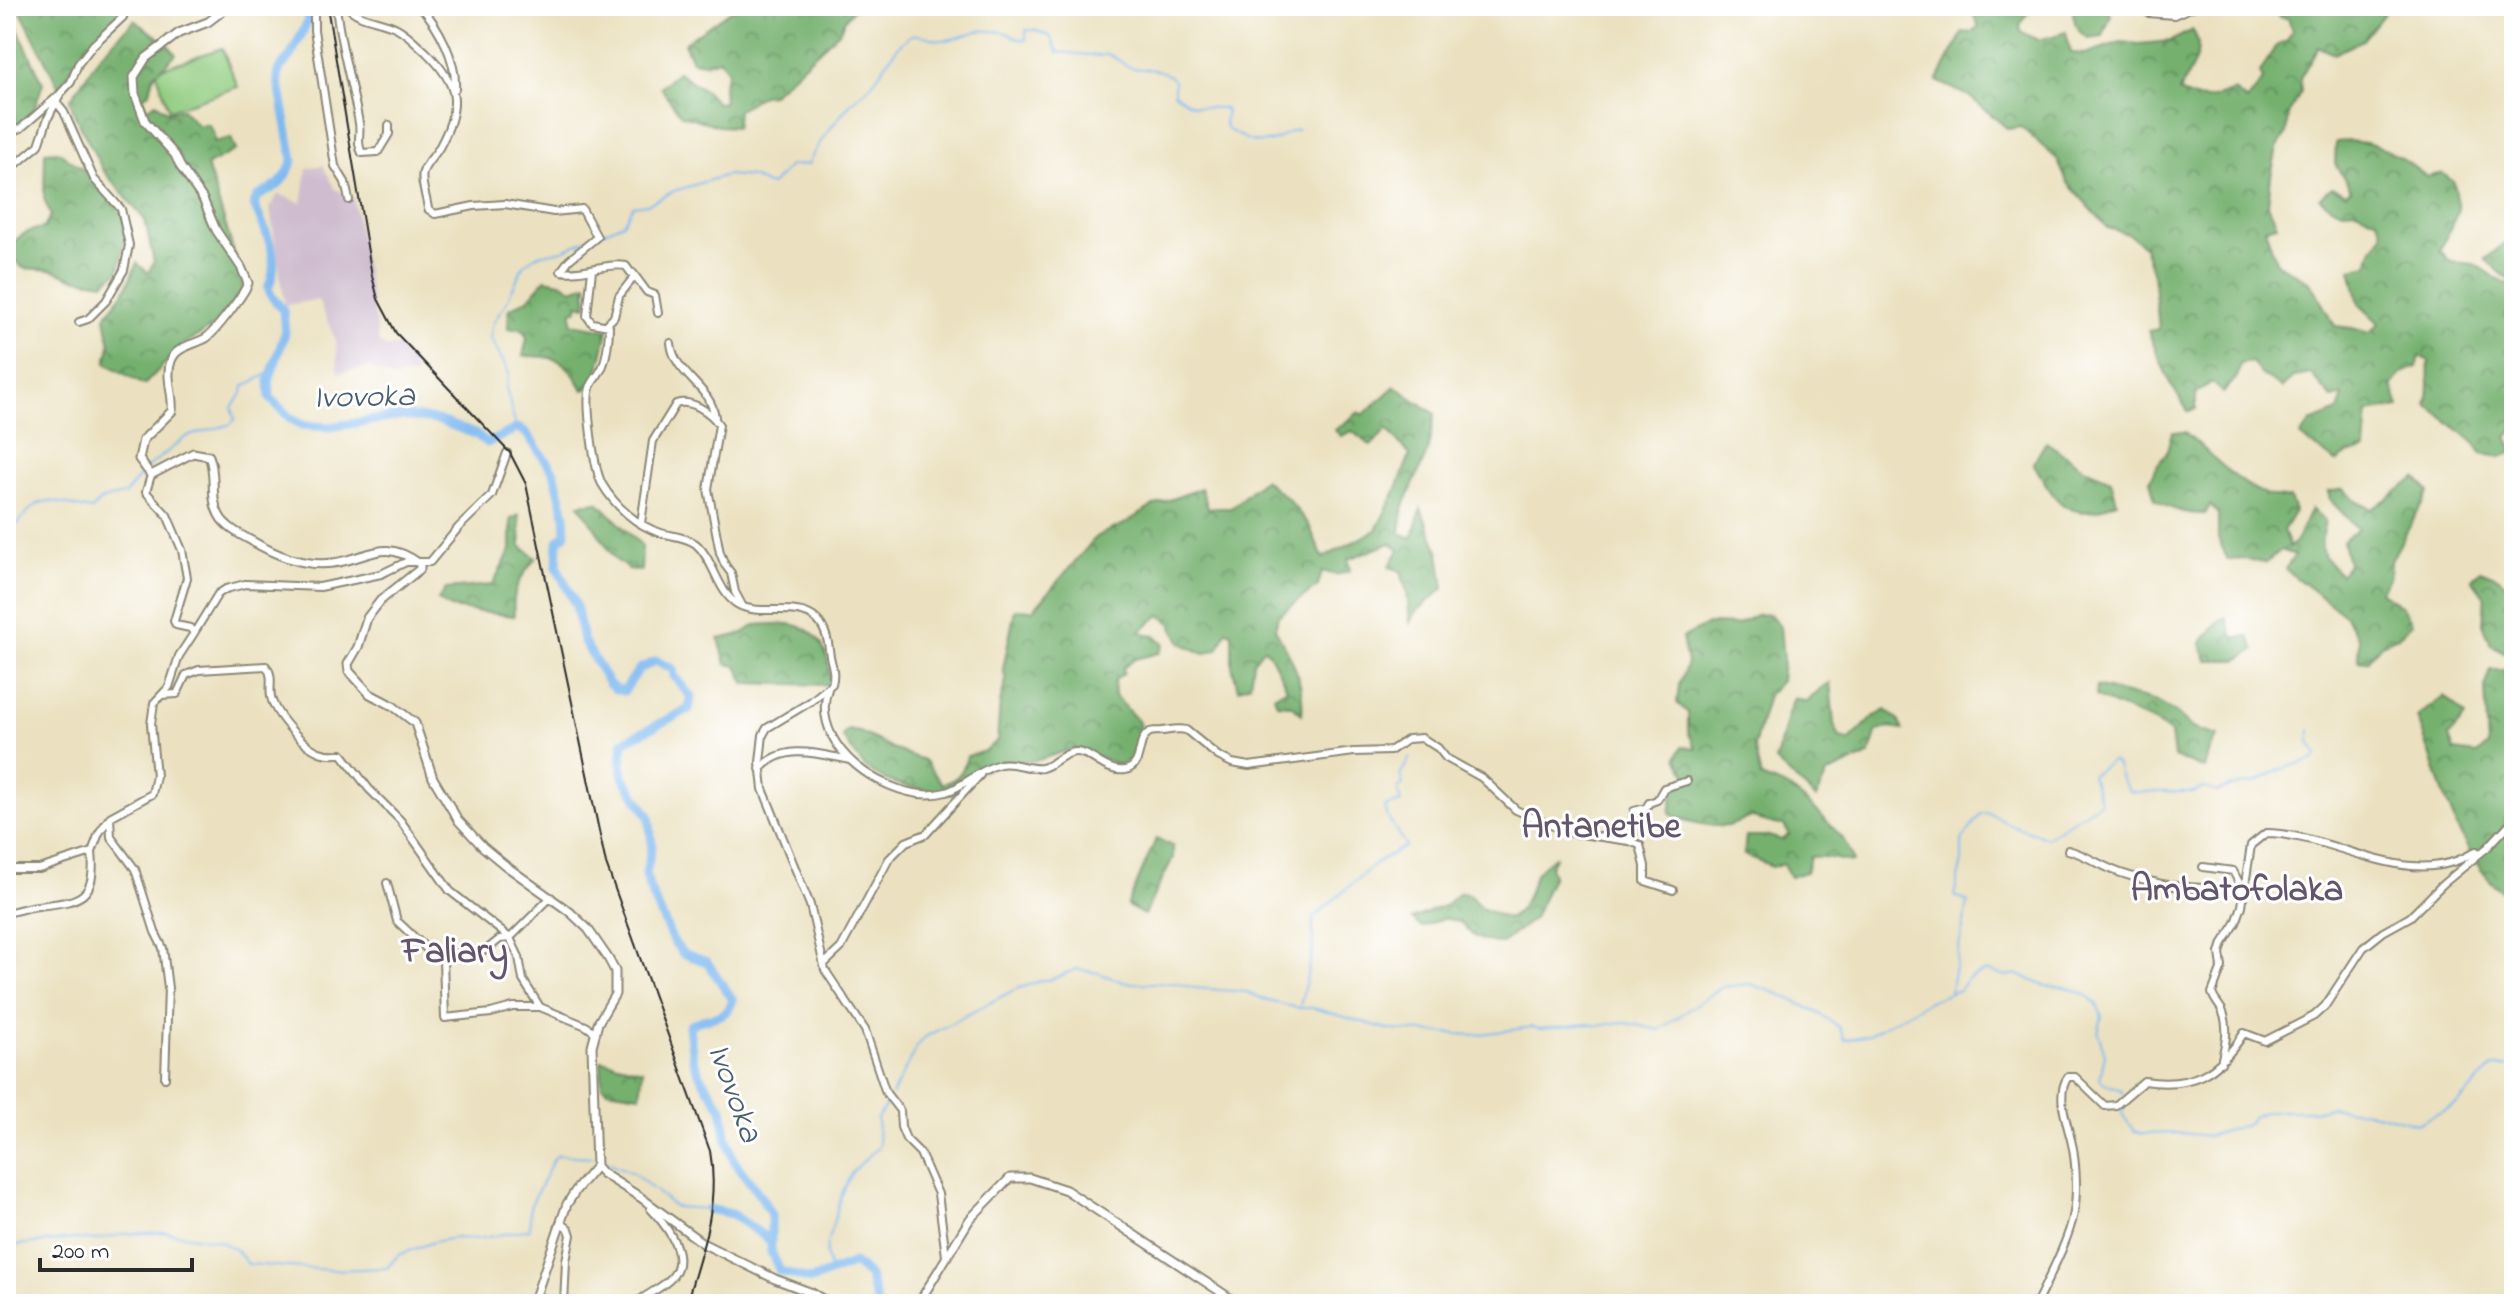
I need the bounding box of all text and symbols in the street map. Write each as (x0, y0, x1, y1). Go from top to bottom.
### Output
water label: Ivovoka (313, 372, 416, 424)
district label: Antanetibe (1521, 802, 1681, 855)
district label: Ambatofolaka (2131, 865, 2343, 918)
district label: Faliary (400, 927, 508, 980)
water label: Ivovoka (692, 1037, 774, 1150)
scale bar (40, 1222, 192, 1272)
text: 200 m (52, 1235, 109, 1270)

